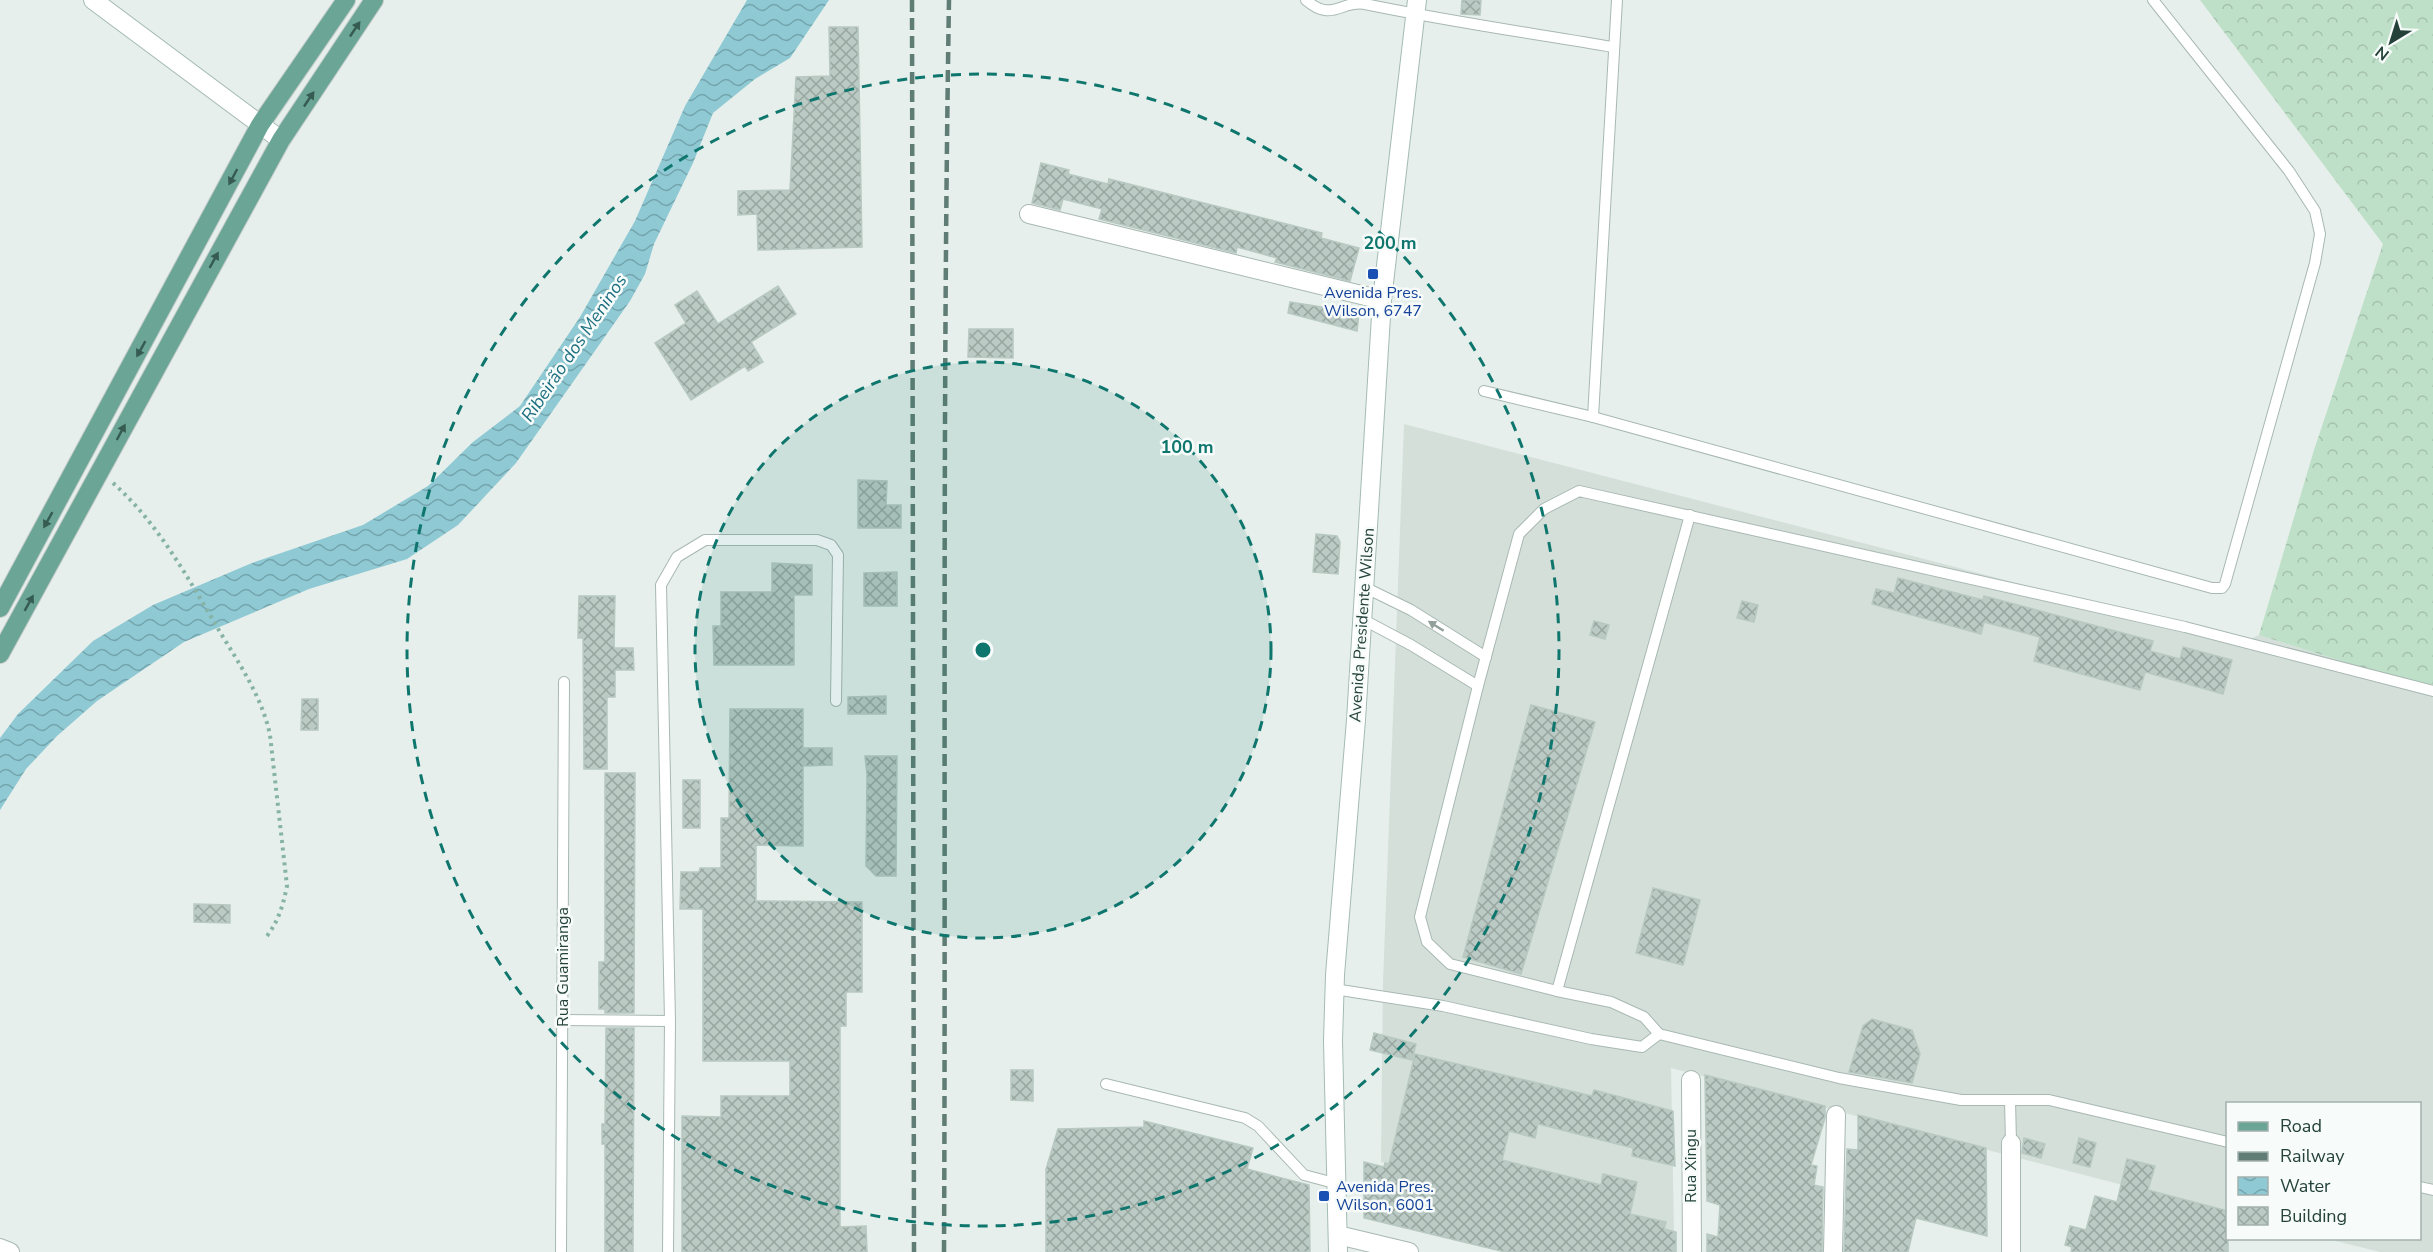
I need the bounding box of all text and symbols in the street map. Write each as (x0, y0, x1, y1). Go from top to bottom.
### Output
north arrow (2361, 12, 2421, 72)
one-way arrow (349, 21, 361, 37)
text: N (2371, 41, 2394, 65)
one-way arrow (303, 90, 314, 107)
one-way arrow (228, 169, 238, 186)
text: 200 m (1363, 231, 1417, 255)
one-way arrow (209, 251, 219, 268)
marker: Avenida Pres. Wilson, 6747 (1366, 267, 1380, 281)
water label: Ribeirão dos Meninos (516, 270, 632, 426)
place label: Avenida Pres. Wilson, 6747 (1324, 282, 1422, 322)
one-way arrow (136, 341, 146, 358)
one-way arrow (116, 423, 126, 440)
text: 100 m (1160, 435, 1214, 459)
one-way arrow (43, 512, 53, 529)
street label: Avenida Presidente Wilson (1344, 527, 1380, 723)
one-way arrow (24, 594, 34, 611)
one-way arrow (1428, 620, 1444, 631)
centre of rings (973, 640, 993, 660)
street label: Rua Guamiranga (552, 907, 574, 1027)
legend (2226, 1102, 2421, 1240)
text: Road (2280, 1114, 2322, 1138)
street label: Rua Xingu (1680, 1129, 1702, 1203)
text: Railway (2280, 1144, 2345, 1168)
text: Water (2280, 1174, 2331, 1198)
place label: Avenida Pres. Wilson, 6001 (1336, 1176, 1434, 1216)
marker: Avenida Pres. Wilson, 6001 (1317, 1189, 1331, 1203)
text: Building (2280, 1204, 2347, 1228)

